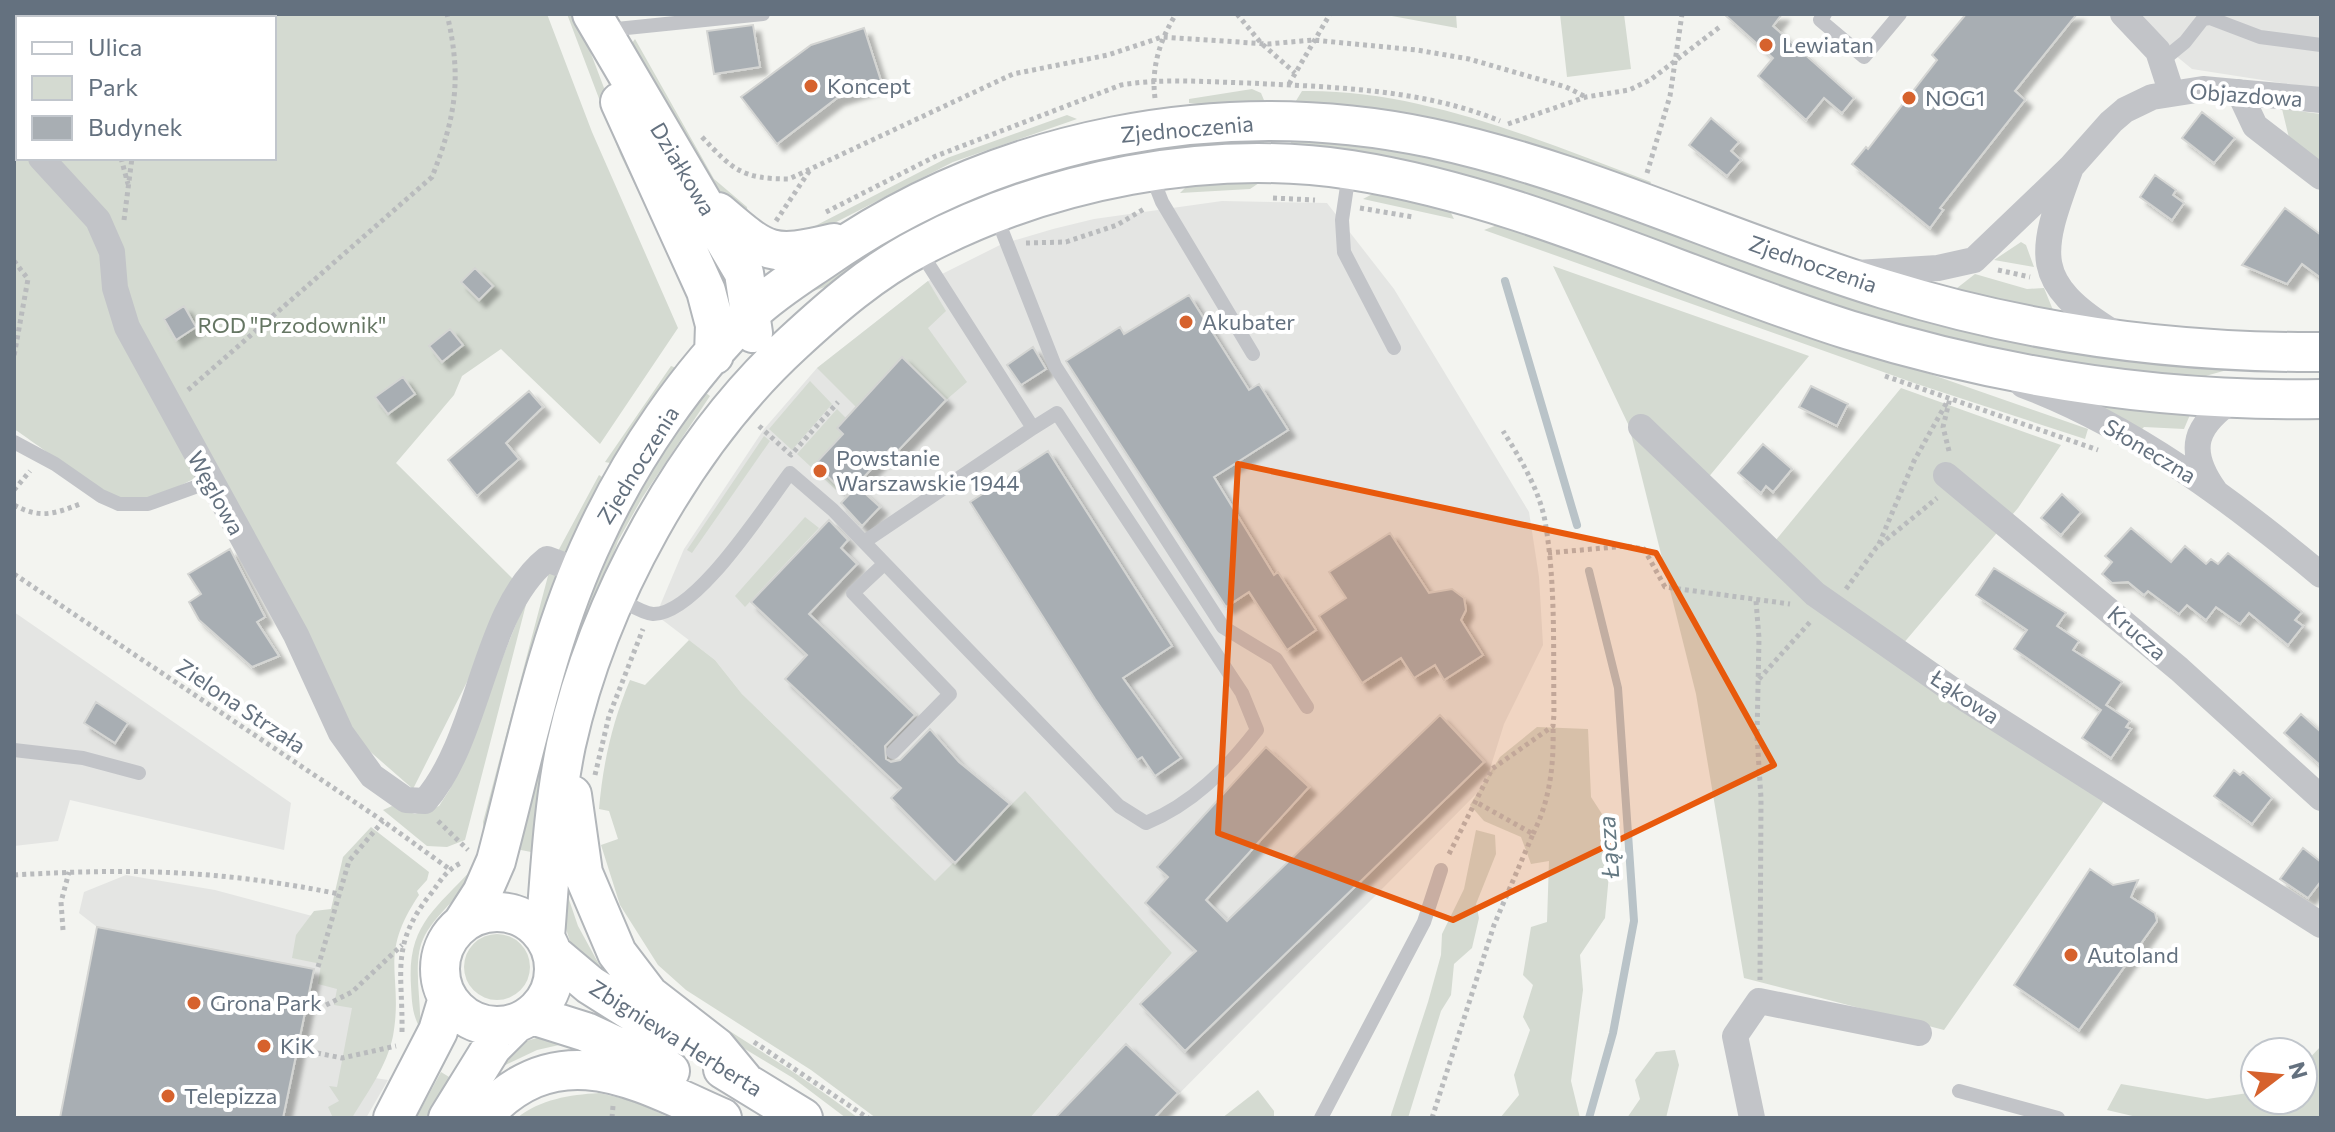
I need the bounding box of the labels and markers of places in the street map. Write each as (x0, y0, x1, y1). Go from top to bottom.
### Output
place label: Lewiatan (1782, 31, 1874, 58)
marker: Lewiatan (1757, 36, 1775, 54)
place label: Koncept (827, 72, 911, 99)
marker: Koncept (802, 77, 820, 95)
place label: NOG1 (1925, 84, 1985, 111)
marker: NOG1 (1900, 89, 1918, 107)
place label: Akubater (1202, 308, 1295, 335)
marker: Akubater (1177, 313, 1195, 331)
place label: Powstanie Warszawskie 1944 (836, 444, 1020, 496)
marker: Powstanie Warszawskie 1944 (811, 462, 829, 480)
place label: Autoland (2087, 941, 2179, 968)
marker: Autoland (2062, 946, 2080, 964)
place label: Grona Park (210, 989, 322, 1016)
marker: Grona Park (185, 994, 203, 1012)
place label: KiK (280, 1032, 315, 1059)
marker: KiK (255, 1037, 273, 1055)
place label: Telepizza (184, 1082, 277, 1109)
marker: Telepizza (159, 1087, 177, 1105)

